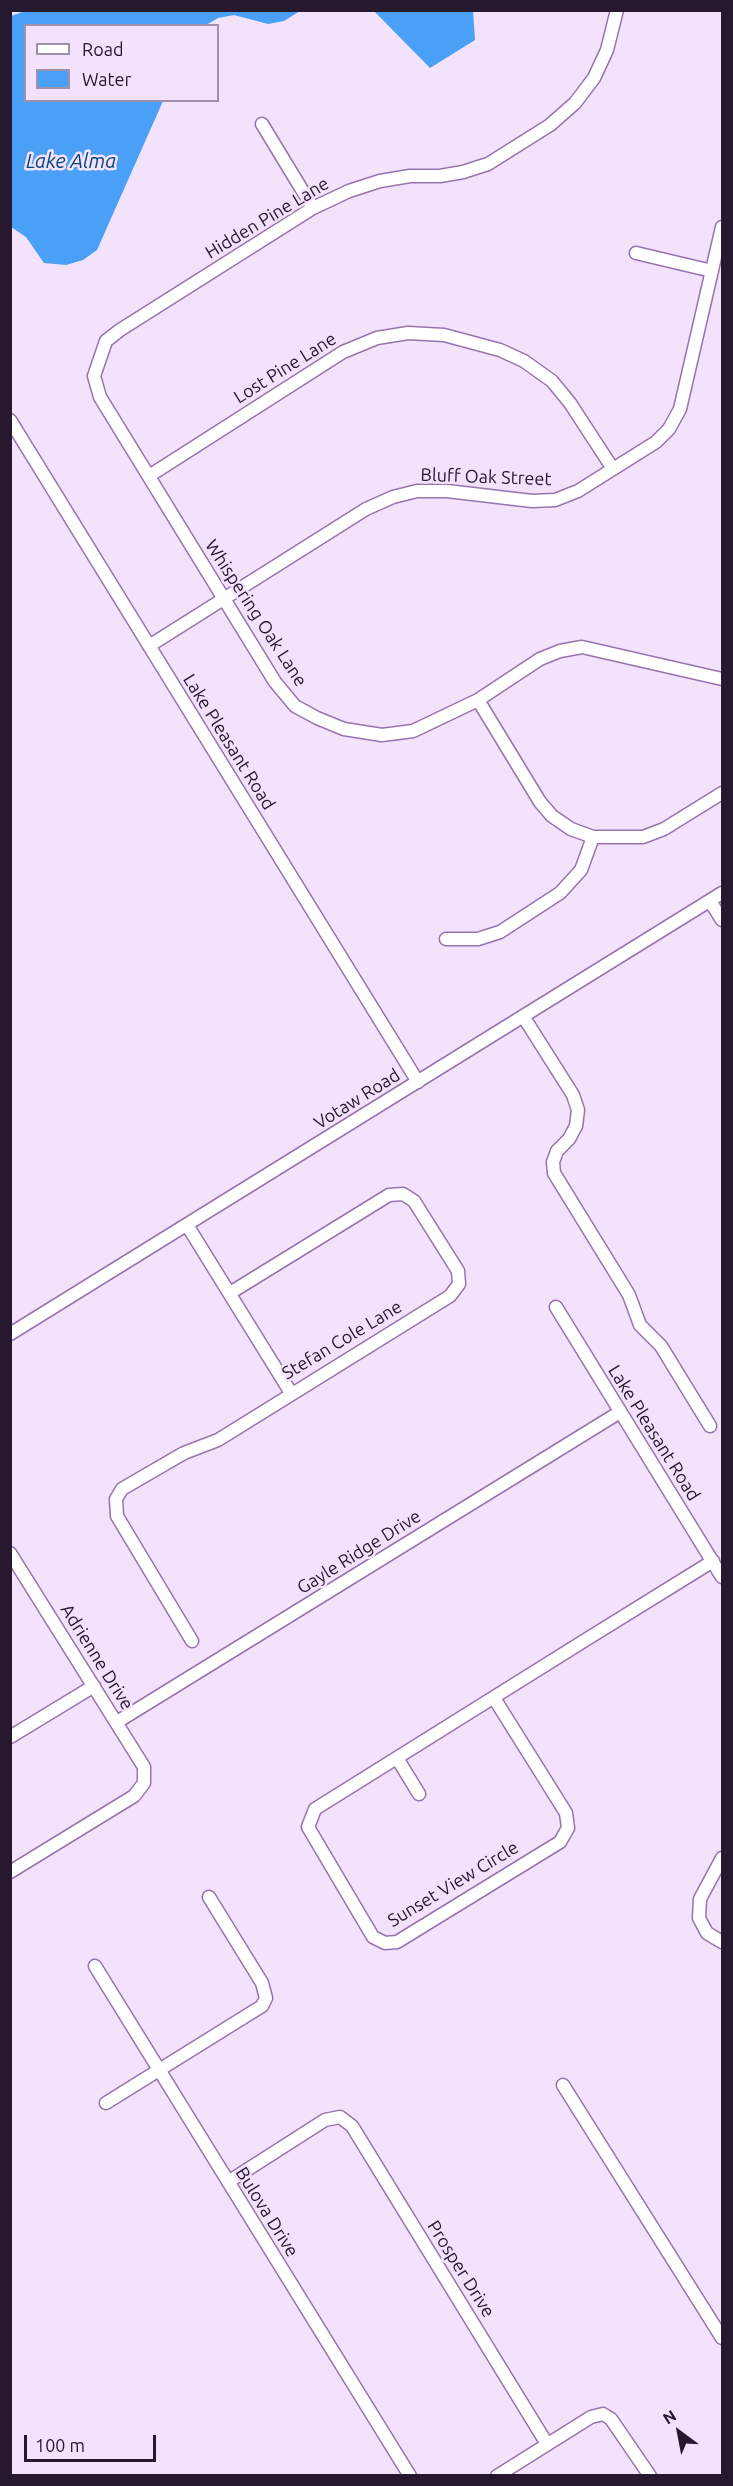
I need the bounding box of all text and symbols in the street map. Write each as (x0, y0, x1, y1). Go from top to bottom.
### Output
legend (24, 24, 219, 102)
text: Road (82, 39, 124, 59)
text: Water (82, 69, 131, 89)
water label: Lake Alma (26, 149, 116, 173)
street label: Hidden Pine Lane (201, 173, 333, 263)
street label: Lost Pine Lane (230, 328, 340, 408)
street label: Bluff Oak Street (420, 464, 552, 490)
street label: Whispering Oak Lane (200, 536, 312, 690)
street label: Lake Pleasant Road (179, 670, 279, 814)
street label: Votaw Road (310, 1064, 404, 1134)
street label: Stefan Cole Lane (278, 1296, 406, 1384)
street label: Lake Pleasant Road (604, 1361, 704, 1505)
street label: Gayle Ridge Drive (293, 1505, 425, 1599)
street label: Adrienne Drive (56, 1600, 138, 1714)
street label: Sunset View Circle (384, 1836, 522, 1932)
street label: Bulova Drive (231, 2163, 303, 2261)
street label: Prosper Drive (423, 2217, 499, 2321)
north arrow (649, 2402, 709, 2462)
text: N (660, 2406, 679, 2428)
scale bar (27, 2423, 159, 2461)
text: 100 m (35, 2435, 85, 2455)

